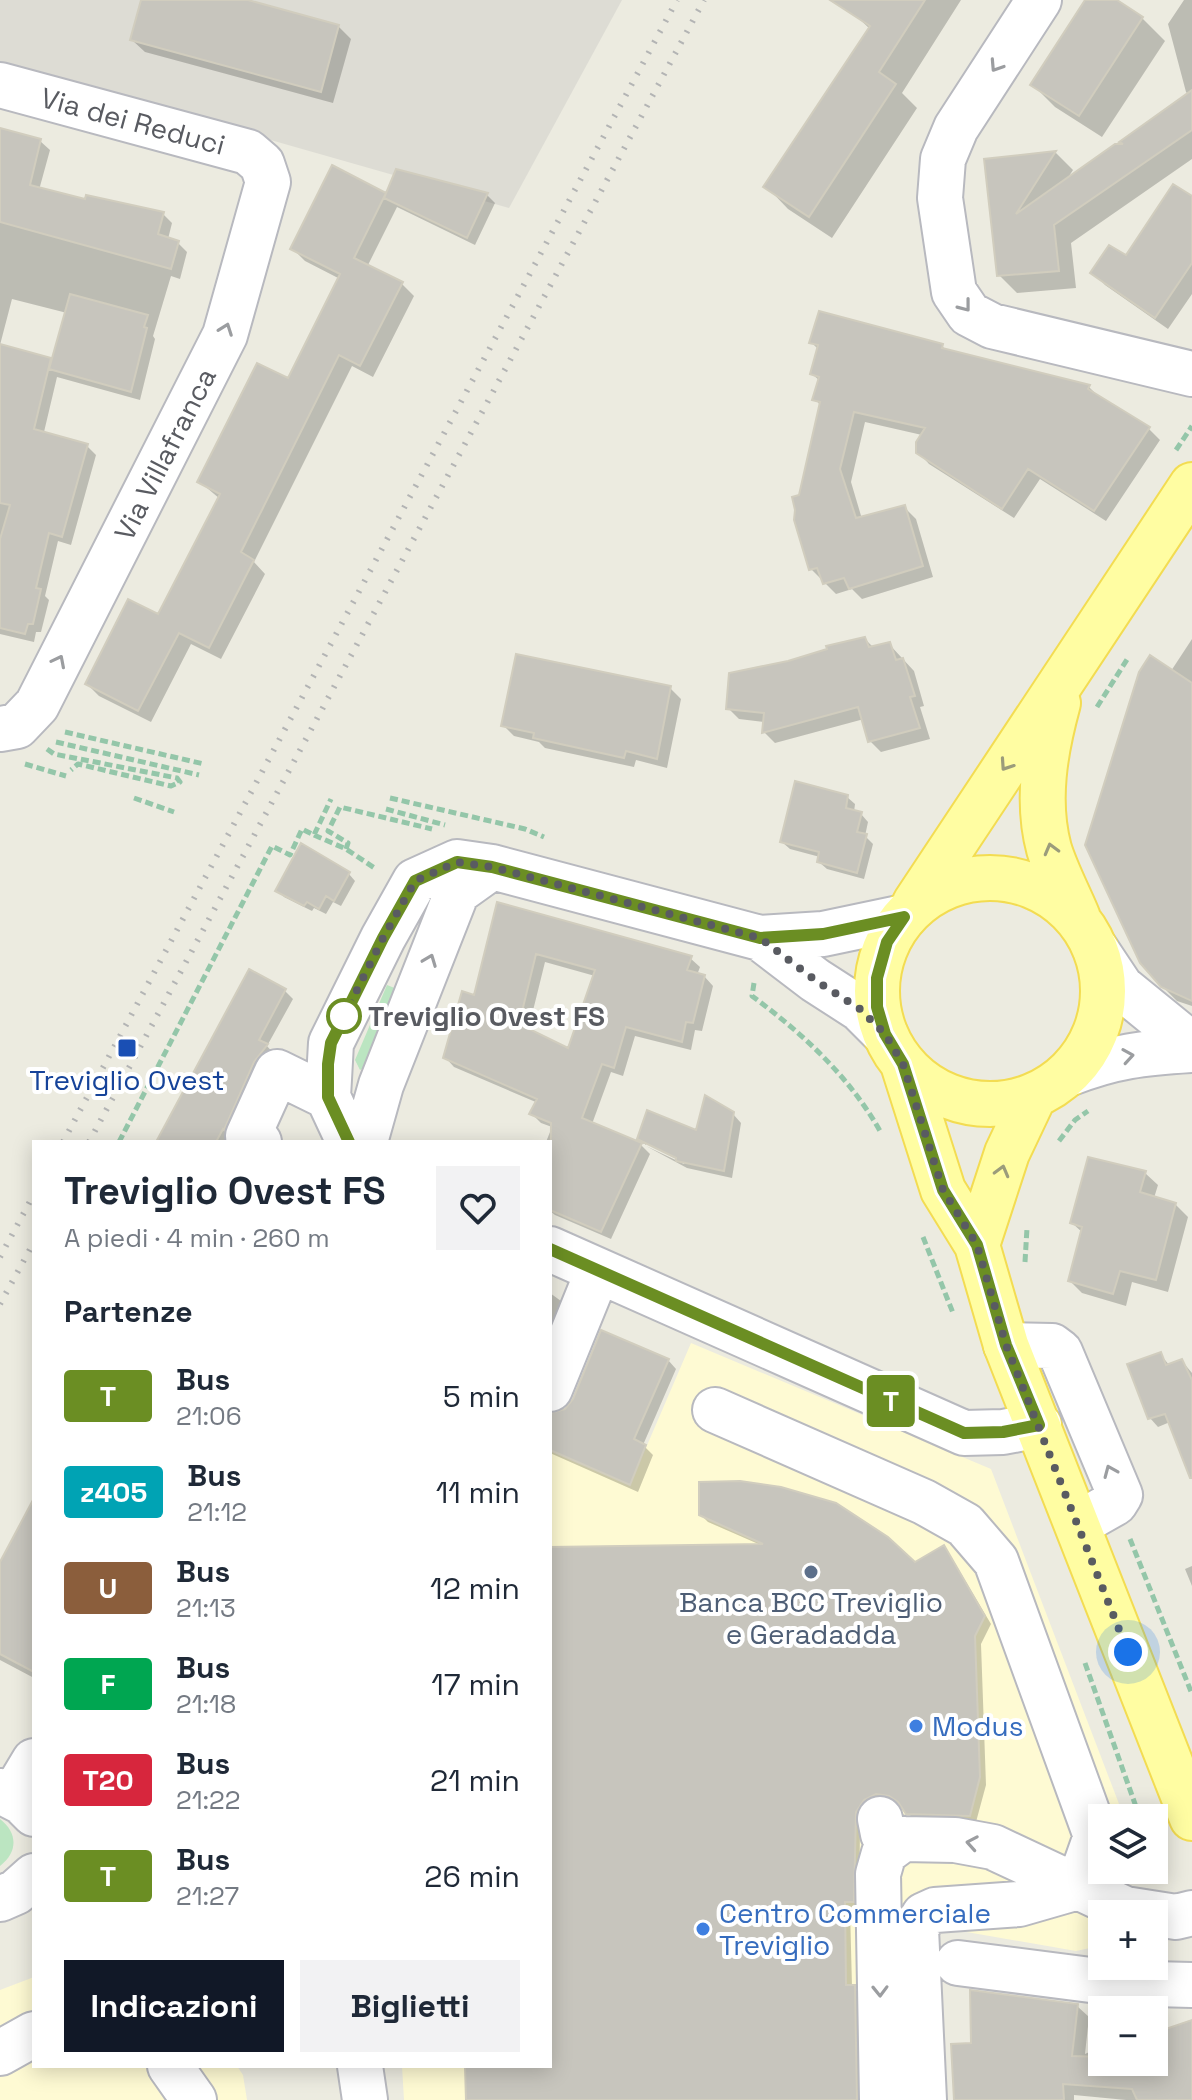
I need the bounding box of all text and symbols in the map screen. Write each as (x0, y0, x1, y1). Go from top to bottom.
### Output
one-way arrow (991, 57, 1006, 71)
street label: Via dei Reduci (37, 79, 229, 163)
one-way arrow (955, 296, 969, 311)
one-way arrow (217, 323, 233, 337)
street label: Via Villafranca (106, 362, 224, 546)
one-way arrow (50, 655, 65, 670)
one-way arrow (1000, 757, 1015, 771)
one-way arrow (1044, 842, 1061, 856)
one-way arrow (420, 954, 437, 968)
place label: Treviglio Ovest FS (368, 998, 605, 1034)
marker: Treviglio Ovest FS (327, 999, 361, 1033)
marker: Treviglio Ovest (116, 1037, 138, 1059)
one-way arrow (1122, 1048, 1135, 1065)
place label: Treviglio Ovest (29, 1062, 225, 1098)
one-way arrow (992, 1164, 1009, 1178)
button: heart (436, 1166, 520, 1250)
text: Treviglio Ovest FS (64, 1167, 386, 1215)
text: A piedi · 4 min · 260 m (64, 1221, 330, 1255)
text: Partenze (64, 1292, 193, 1331)
text: Bus (176, 1360, 230, 1399)
line badge: T (865, 1375, 917, 1427)
text: 5 min (443, 1377, 520, 1416)
text: T (100, 1378, 116, 1414)
text: T (883, 1383, 899, 1419)
text: 21:06 (176, 1399, 242, 1433)
text: Bus (187, 1456, 241, 1495)
one-way arrow (1103, 1465, 1119, 1479)
text: 11 min (436, 1473, 520, 1512)
text: z405 (80, 1474, 147, 1510)
text: 21:12 (187, 1495, 247, 1529)
text: Bus (176, 1552, 230, 1591)
marker: Banca BCC Treviglio e Geradadda (802, 1563, 820, 1581)
text: 12 min (430, 1569, 520, 1608)
text: U (99, 1570, 117, 1606)
place label: Banca BCC Treviglio e Geradadda (679, 1584, 943, 1652)
text: 21:13 (176, 1591, 236, 1625)
your location (1108, 1632, 1148, 1672)
text: Bus (176, 1648, 230, 1687)
text: 17 min (431, 1665, 520, 1704)
text: F (101, 1666, 115, 1702)
text: 21:18 (176, 1687, 236, 1721)
place label: Modus (932, 1708, 1023, 1744)
marker: Modus (907, 1717, 925, 1735)
text: Bus (176, 1744, 230, 1783)
text: 21 min (430, 1761, 520, 1800)
text: T20 (82, 1762, 134, 1798)
text: 21:22 (176, 1783, 240, 1817)
map controls (1088, 1804, 1168, 2076)
button: layers (1088, 1804, 1168, 1884)
one-way arrow (965, 1835, 978, 1852)
text: Bus (176, 1840, 230, 1879)
text: 26 min (424, 1857, 520, 1896)
text: T (100, 1858, 116, 1894)
text: 21:27 (176, 1879, 239, 1913)
place label: Centro Commerciale Treviglio (719, 1895, 991, 1963)
button: + (1088, 1900, 1168, 1980)
marker: Centro Commerciale Treviglio (694, 1920, 712, 1938)
button: Indicazioni (64, 1960, 284, 2052)
button: Biglietti (300, 1960, 520, 2052)
one-way arrow (872, 1985, 889, 1998)
button: − (1088, 1996, 1168, 2076)

